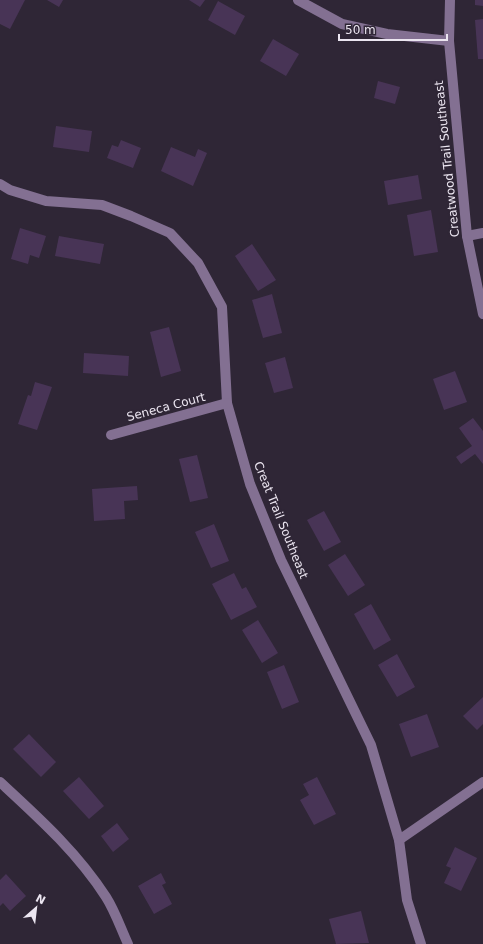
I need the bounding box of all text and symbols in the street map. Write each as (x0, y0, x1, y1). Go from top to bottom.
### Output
scale bar (339, 16, 447, 42)
text: 50 m (345, 23, 376, 37)
street label: Creatwood Trail Southeast (432, 80, 462, 238)
street label: Seneca Court (125, 390, 207, 424)
street label: Creat Trail Southeast (251, 459, 311, 581)
north arrow (16, 888, 56, 928)
text: N (33, 892, 48, 908)

